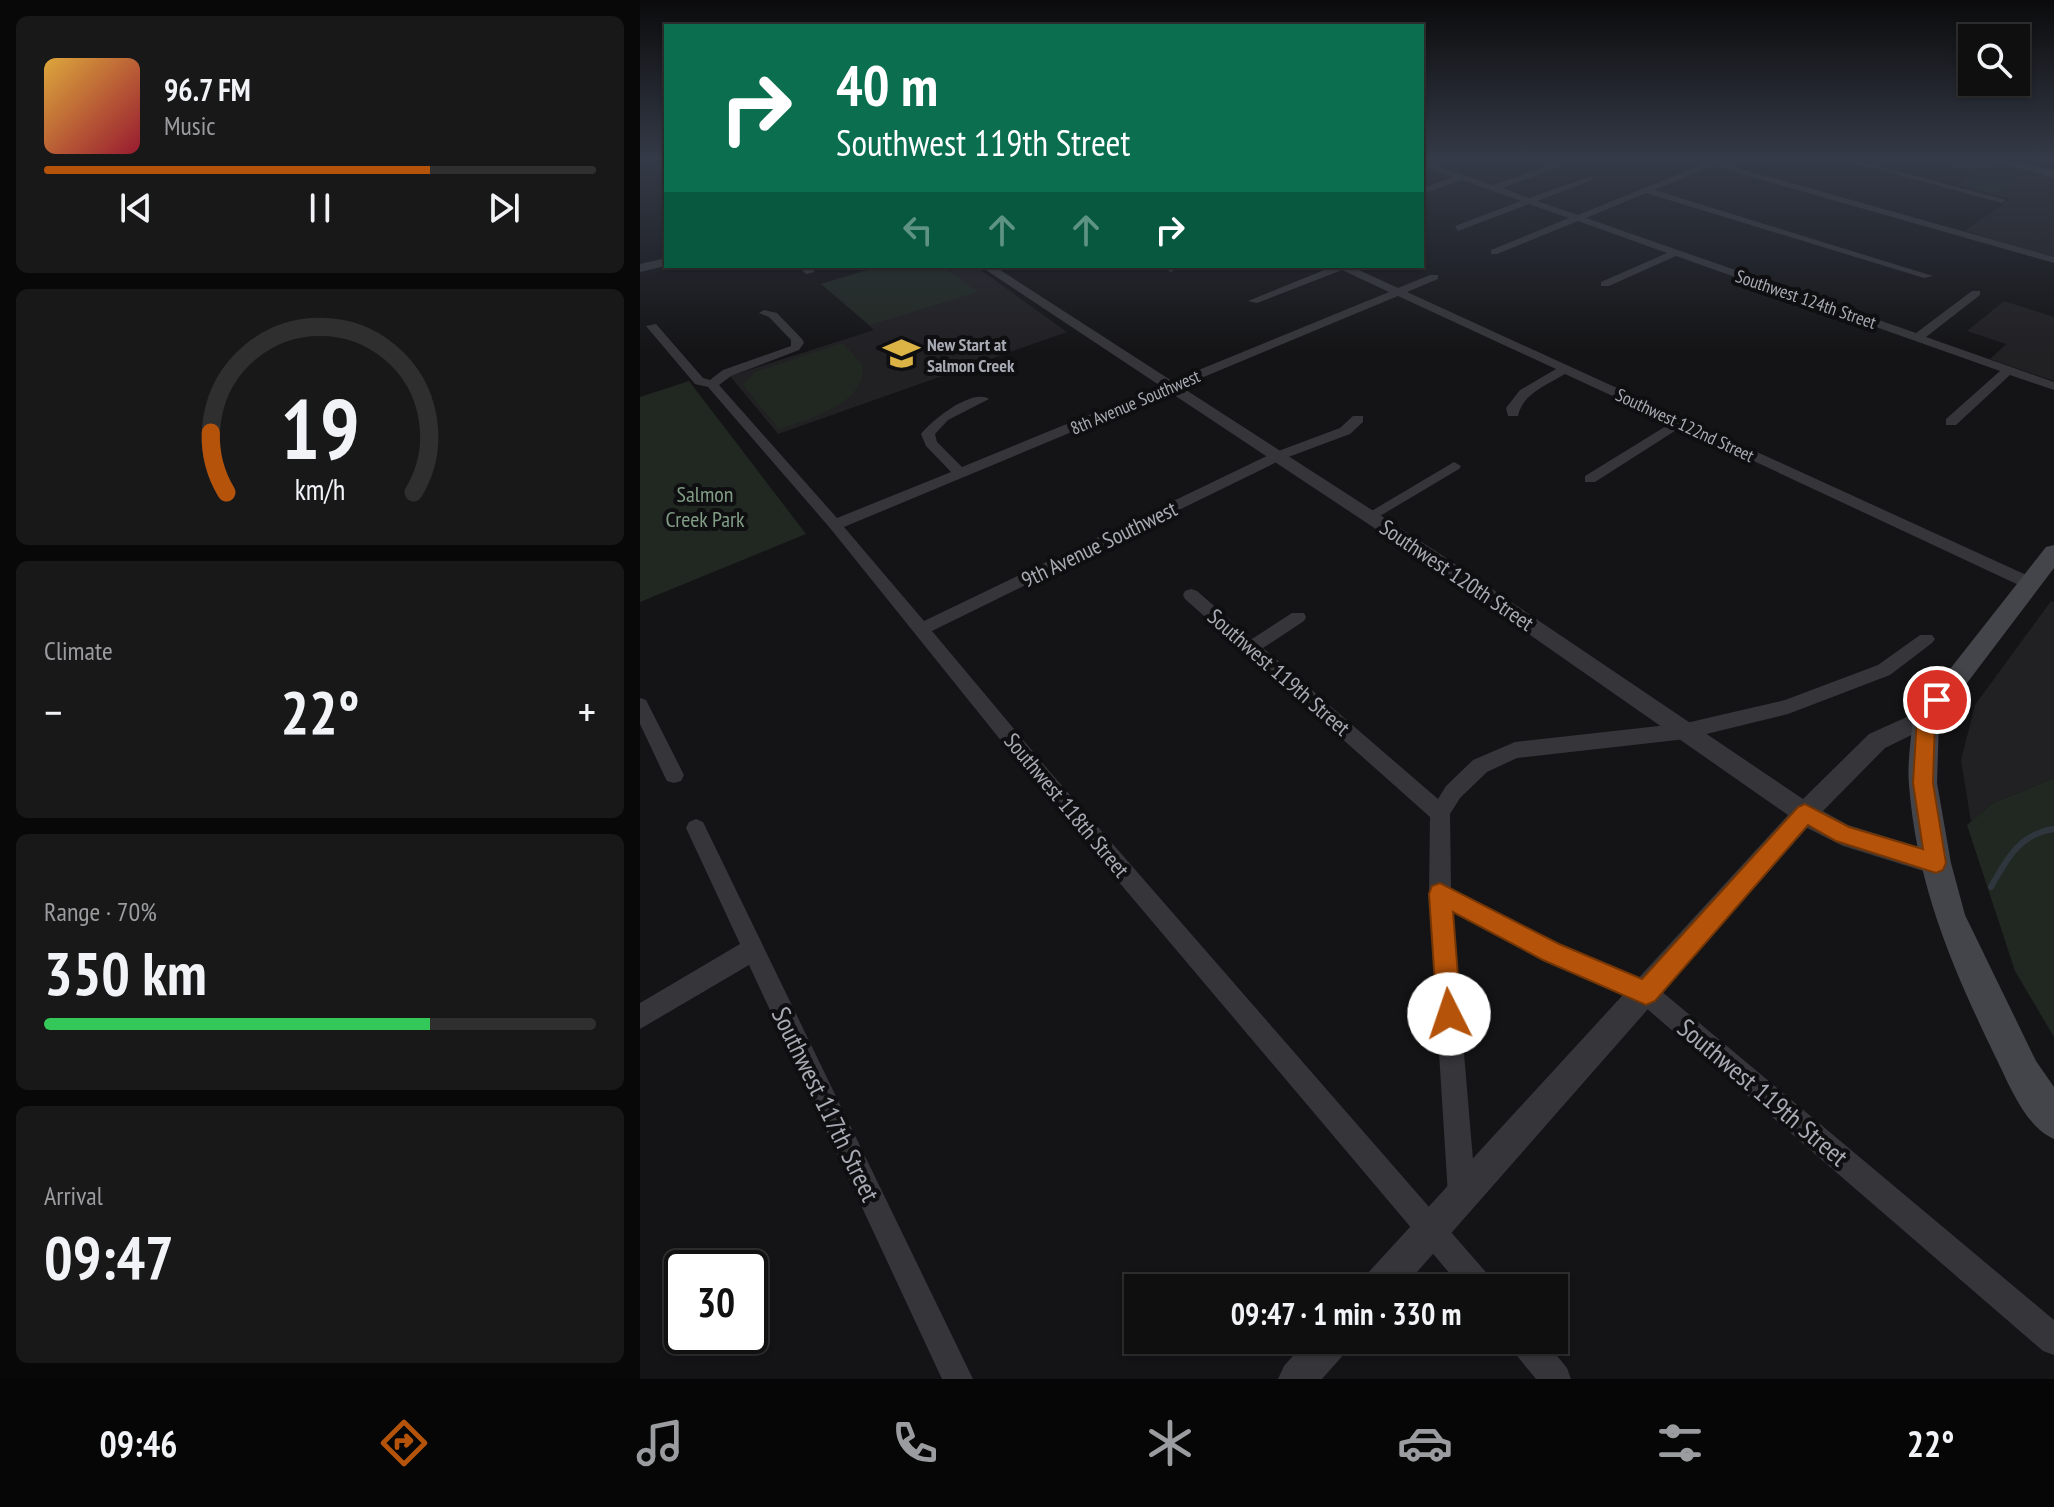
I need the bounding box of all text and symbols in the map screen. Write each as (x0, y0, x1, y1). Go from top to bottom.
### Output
map controls (1958, 24, 2030, 96)
button: search (1958, 24, 2030, 96)
text: 40 m (836, 49, 938, 121)
icon: right (704, 56, 808, 160)
text: 96.7 FM (164, 70, 251, 109)
text: Music (164, 109, 216, 142)
text: Southwest 119th Street (836, 119, 1130, 166)
icon: previous (114, 186, 158, 230)
icon: pause (298, 186, 342, 230)
icon: next (482, 186, 526, 230)
icon: left (896, 208, 940, 252)
icon: ahead (980, 208, 1024, 252)
icon: ahead (1064, 208, 1108, 252)
icon: right (1148, 208, 1192, 252)
street label: Southwest 124th Street (1733, 264, 1879, 334)
place label: New Start at Salmon Creek (927, 333, 1015, 377)
school or university icon: New Start at Salmon Creek (882, 335, 920, 373)
street label: 8th Avenue Southwest (1067, 364, 1203, 440)
text: 19 (280, 373, 360, 481)
street label: Southwest 122nd Street (1612, 383, 1758, 467)
text: km/h (295, 471, 345, 508)
park label: Salmon Creek Park (665, 480, 745, 533)
street label: 9th Avenue Southwest (1017, 494, 1181, 594)
street label: Southwest 120th Street (1375, 513, 1539, 637)
street label: Southwest 119th Street (1202, 602, 1356, 742)
text: Climate (44, 634, 113, 667)
pin (1903, 666, 1971, 734)
text: 22° (280, 673, 360, 751)
icon: arrive (1915, 678, 1959, 722)
text: − (44, 683, 62, 740)
text: + (578, 683, 596, 740)
street label: Southwest 118th Street (998, 727, 1136, 883)
text: Range · 70% (44, 895, 157, 928)
text: 350 km (44, 934, 207, 1012)
position arrow (1407, 972, 1491, 1056)
street label: Southwest 117th Street (765, 1001, 887, 1207)
street label: Southwest 119th Street (1671, 1011, 1855, 1173)
text: Arrival (44, 1179, 103, 1212)
text: 09:47 (44, 1218, 174, 1296)
speed limit sign: 30 (664, 1250, 768, 1354)
text: 09:47 · 1 min · 330 m (1231, 1294, 1461, 1333)
icon: directions (376, 1415, 432, 1471)
icon: music (632, 1415, 688, 1471)
icon: phone (887, 1415, 943, 1471)
icon: climate (1142, 1415, 1198, 1471)
icon: car (1397, 1415, 1453, 1471)
icon: filters (1652, 1415, 1708, 1471)
text: 09:46 (100, 1420, 177, 1467)
text: 22° (1907, 1420, 1954, 1467)

